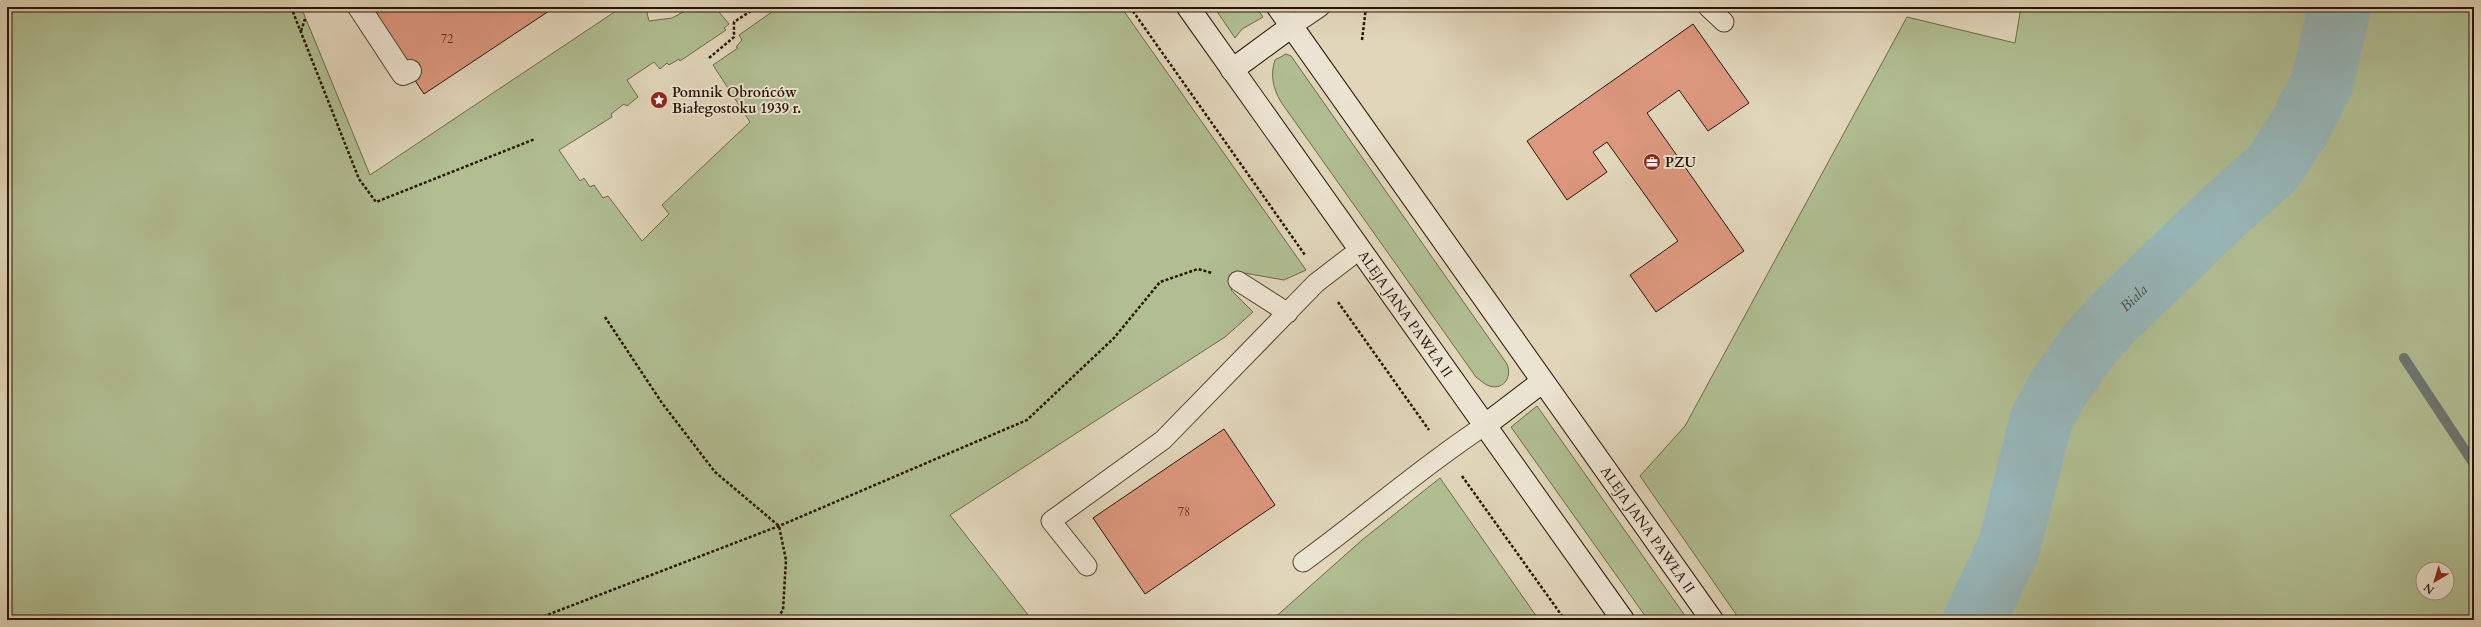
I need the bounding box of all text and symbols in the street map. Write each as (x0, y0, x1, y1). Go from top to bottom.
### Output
house number: 72 (441, 31, 453, 47)
place label: Pomnik Obrońców Białegostoku 1939 r. (672, 83, 801, 118)
place icon: Pomnik Obrońców Białegostoku 1939 r. (649, 90, 669, 110)
office icon: PZU (1642, 152, 1662, 172)
place label: PZU (1665, 153, 1696, 172)
street label: ALEJA JANA PAWŁA II (1354, 246, 1457, 381)
water label: Biala (2116, 280, 2152, 316)
street label: ALEJA JANA PAWŁA II (1596, 462, 1699, 597)
house number: 78 (1178, 504, 1190, 520)
north arrow (2415, 561, 2455, 601)
text: N (2420, 579, 2438, 597)

